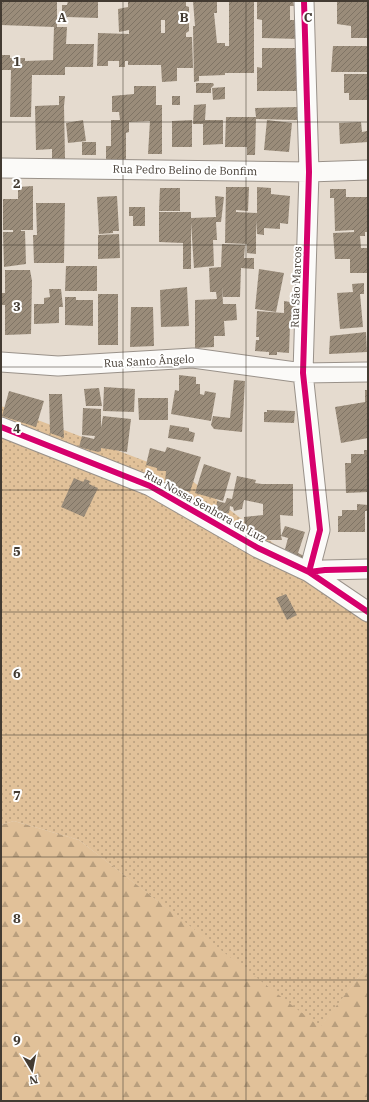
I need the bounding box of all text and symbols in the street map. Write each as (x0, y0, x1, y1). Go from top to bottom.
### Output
text: A (57, 9, 67, 26)
text: B (179, 9, 189, 26)
text: C (304, 9, 313, 26)
text: 1 (13, 53, 21, 70)
street label: Rua Pedro Belino de Bonfim (113, 162, 258, 178)
text: 2 (13, 175, 21, 192)
street label: Rua São Marcos (288, 246, 304, 328)
text: 3 (13, 298, 21, 315)
street label: Rua Santo Ângelo (103, 352, 195, 370)
text: 4 (13, 420, 21, 437)
street label: Rua Nossa Senhora da Luz (142, 467, 268, 545)
text: 5 (13, 543, 21, 560)
text: 6 (13, 665, 21, 682)
text: 7 (13, 787, 21, 804)
text: 8 (13, 910, 21, 927)
text: 9 (13, 1032, 21, 1049)
north arrow (12, 1050, 52, 1090)
text: N (28, 1072, 39, 1088)

